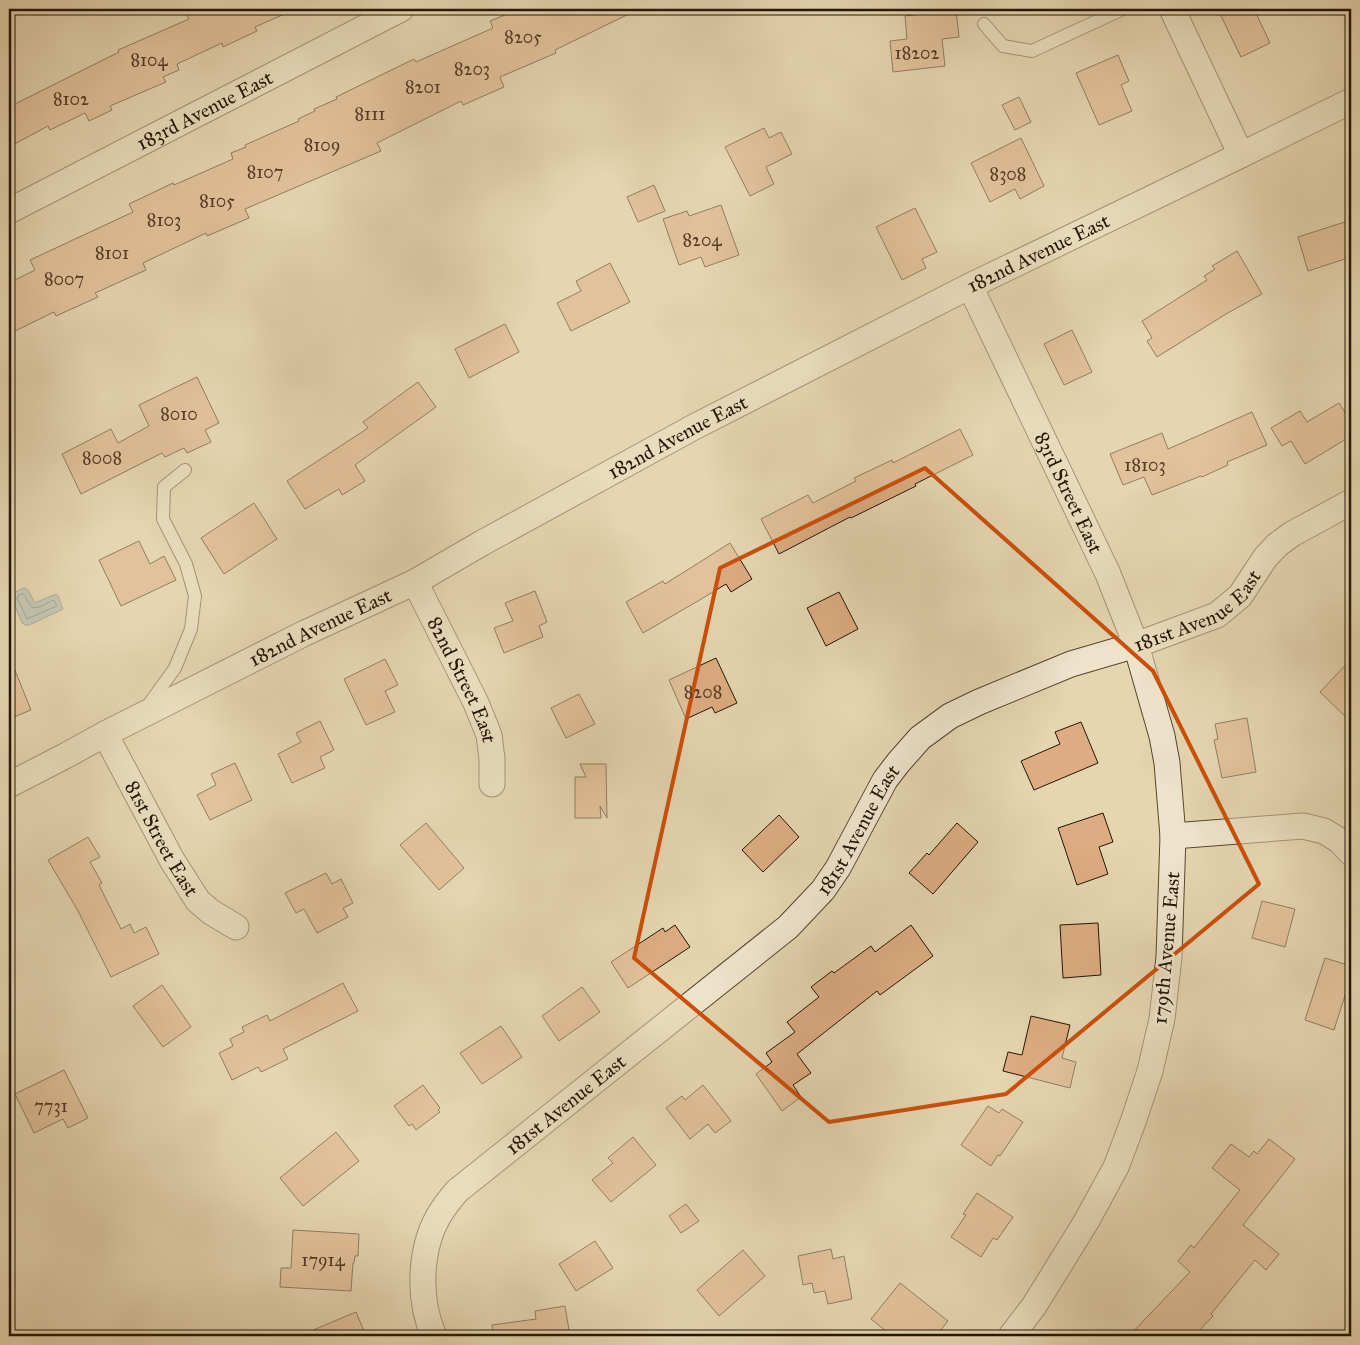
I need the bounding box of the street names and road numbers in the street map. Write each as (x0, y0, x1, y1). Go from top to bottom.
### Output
street label: 183rd Avenue East (132, 65, 277, 155)
street label: 182nd Avenue East (963, 208, 1113, 298)
street label: 182nd Avenue East (603, 390, 751, 484)
street label: 83rd Street East (1030, 428, 1108, 557)
street label: 181st Avenue East (1130, 565, 1266, 657)
street label: 182nd Avenue East (245, 583, 395, 671)
street label: 82nd Street East (423, 613, 502, 744)
street label: 181st Avenue East (811, 760, 905, 900)
street label: 81st Street East (120, 777, 204, 901)
street label: 179th Avenue East (1147, 871, 1185, 1025)
street label: 181st Avenue East (501, 1049, 630, 1160)

